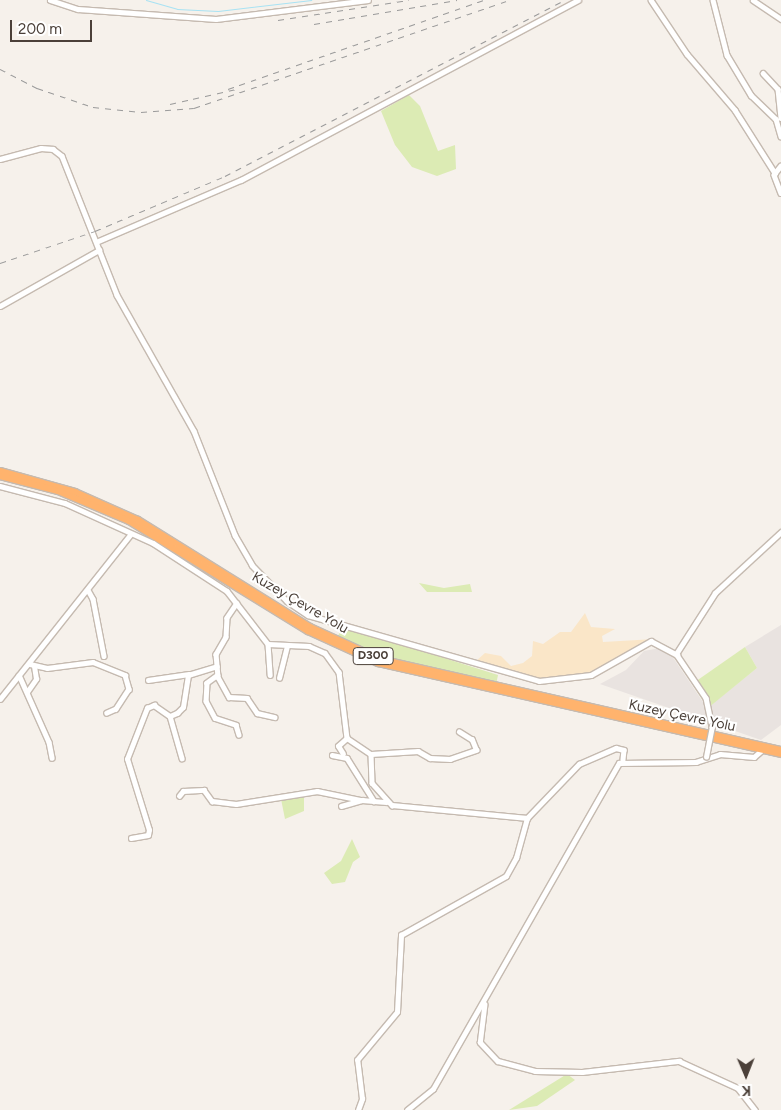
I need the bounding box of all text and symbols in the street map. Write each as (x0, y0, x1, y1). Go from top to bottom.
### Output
scale bar (12, 10, 95, 42)
text: 200 m (18, 20, 62, 38)
street label: Kuzey Çevre Yolu (249, 569, 351, 637)
road number: D300 (352, 646, 394, 666)
street label: Kuzey Çevre Yolu (627, 696, 737, 736)
north arrow (721, 1050, 771, 1100)
text: K (741, 1082, 751, 1099)

